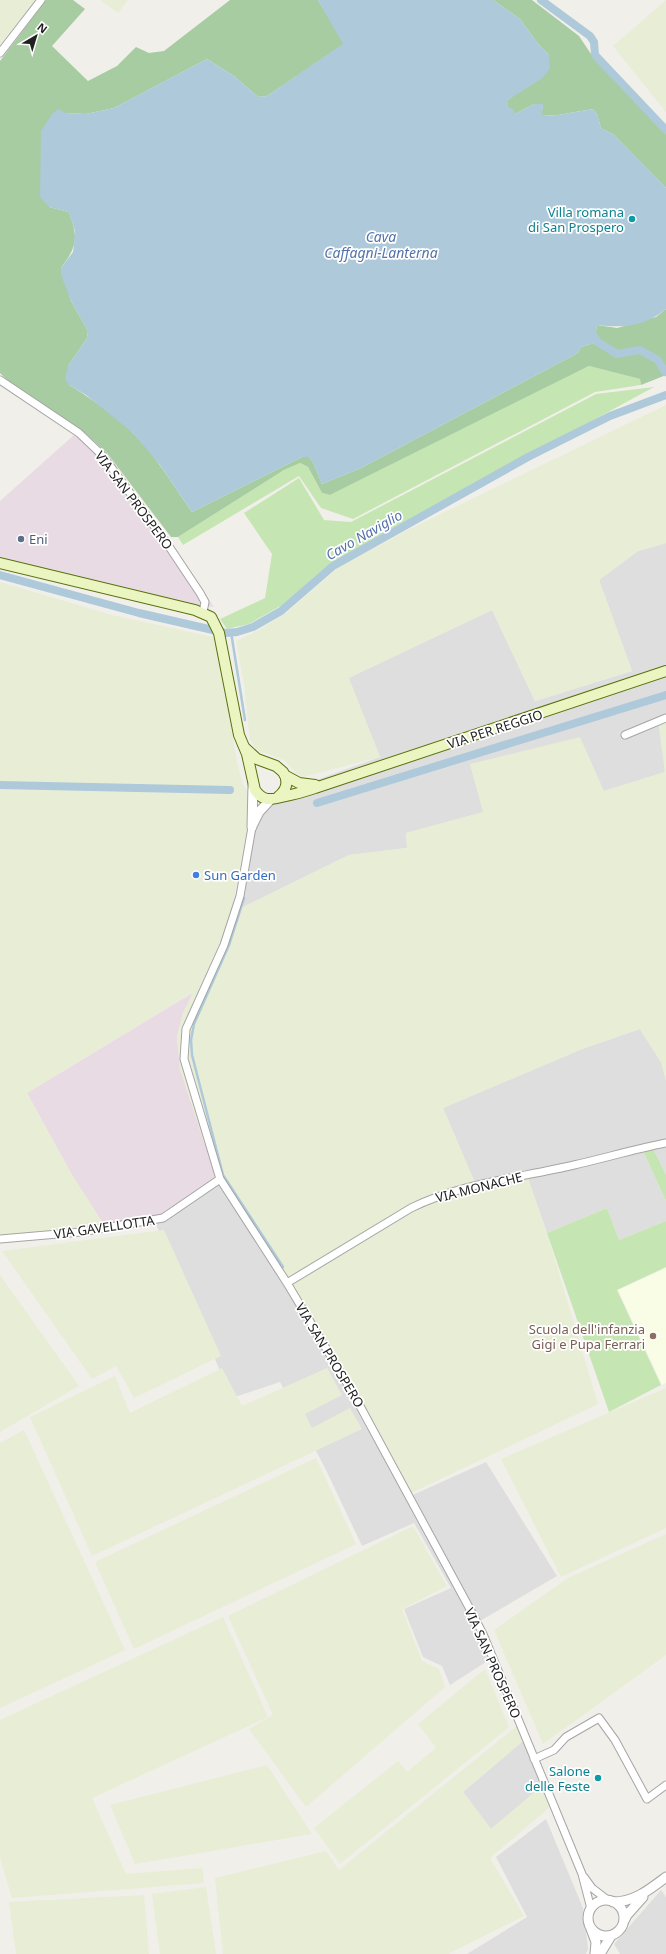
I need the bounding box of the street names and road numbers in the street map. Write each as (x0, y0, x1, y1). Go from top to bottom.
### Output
street label: VIA SAN PROSPERO (91, 447, 177, 553)
street label: VIA PER REGGIO (445, 705, 545, 753)
street label: VIA MONACHE (434, 1168, 524, 1206)
street label: VIA GAVELLOTTA (53, 1211, 156, 1243)
street label: VIA SAN PROSPERO (292, 1299, 368, 1411)
street label: VIA SAN PROSPERO (461, 1605, 525, 1721)

